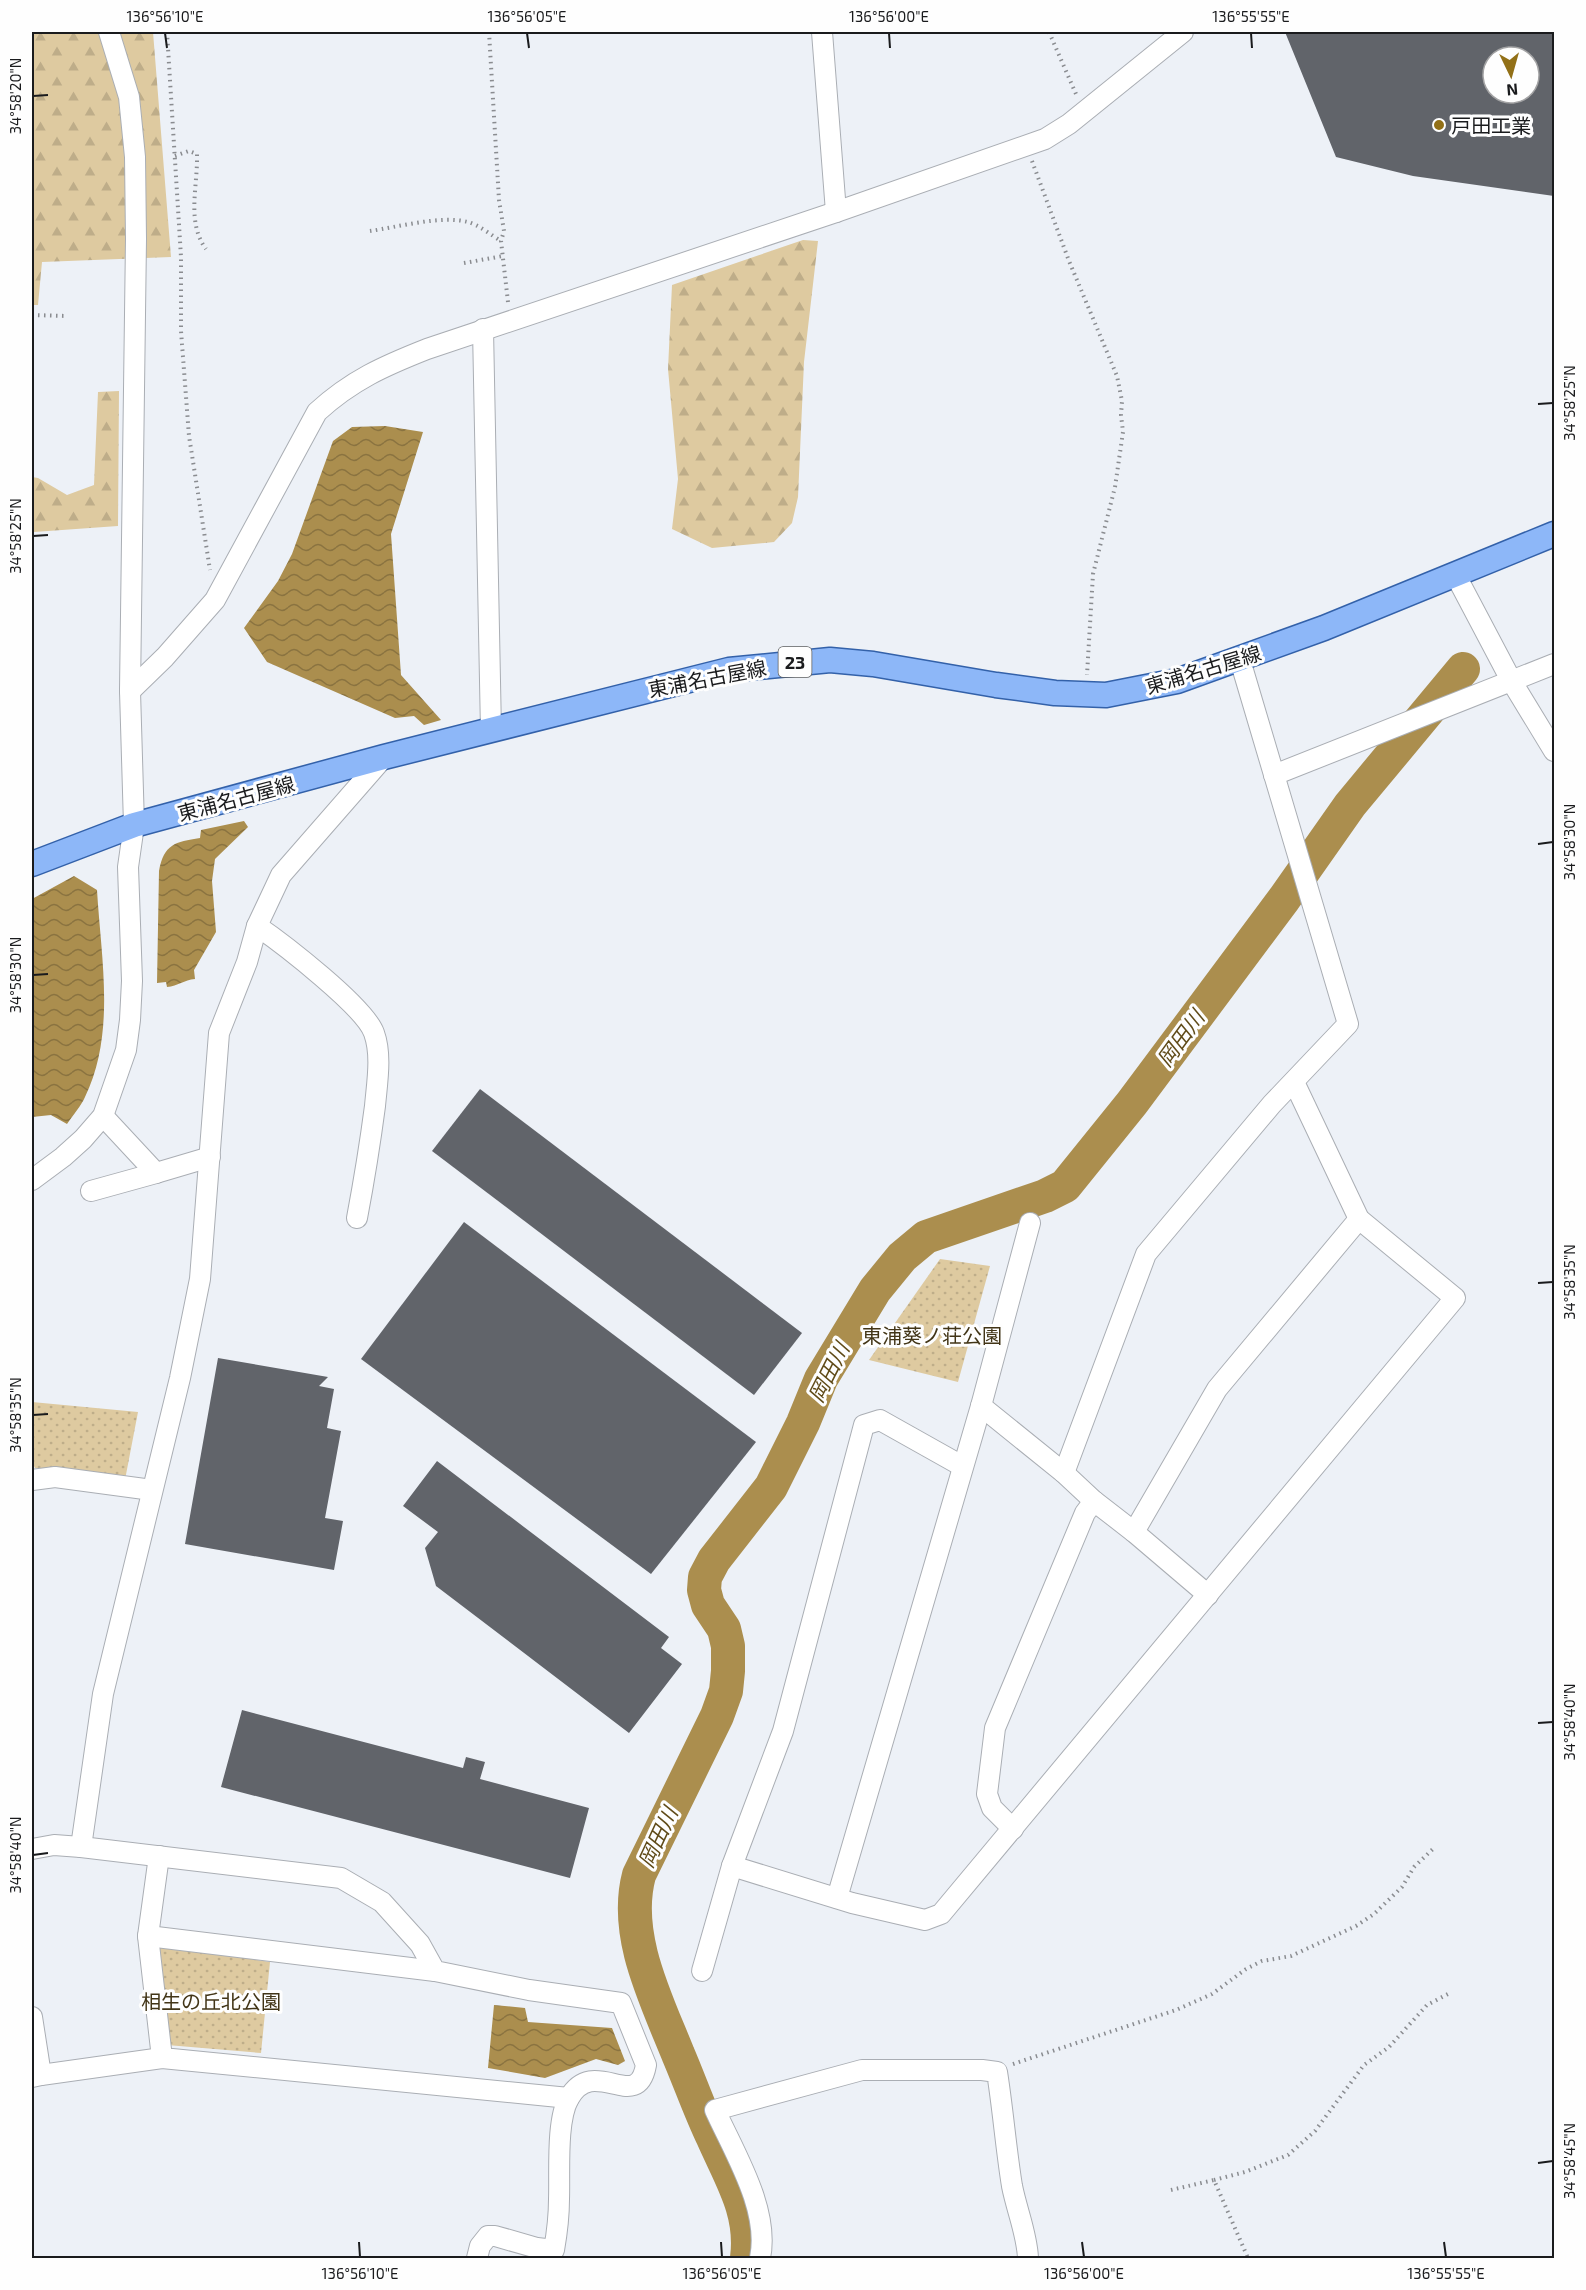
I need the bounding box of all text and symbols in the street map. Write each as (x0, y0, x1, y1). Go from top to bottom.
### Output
text: 136°56'10"E (127, 7, 203, 25)
text: 136°56'05"E (488, 7, 566, 25)
text: 136°56'00"E (849, 7, 929, 25)
text: 136°55'55"E (1212, 7, 1290, 25)
north arrow (1481, 45, 1541, 105)
text: 34°58'20"N (6, 58, 24, 134)
text: N (1506, 80, 1519, 100)
place label: 戸田工業 (1451, 113, 1531, 137)
marker: 戸田工業 (1432, 118, 1446, 132)
text: 34°58'25"N (1560, 365, 1578, 441)
text: 34°58'25"N (6, 498, 24, 574)
street label: 東浦名古屋線 (1142, 640, 1264, 698)
road number: 23 (778, 647, 812, 677)
street label: 東浦名古屋線 (646, 655, 768, 701)
street label: 東浦名古屋線 (175, 771, 297, 825)
text: 34°58'30"N (1560, 804, 1578, 880)
text: 34°58'30"N (6, 937, 24, 1013)
water label: 岡田川 (1151, 1004, 1210, 1071)
text: 34°58'35"N (1560, 1244, 1578, 1320)
park label: 東浦葵ノ荘公園 (862, 1323, 1002, 1347)
water label: 岡田川 (803, 1336, 854, 1406)
text: 34°58'35"N (6, 1377, 24, 1453)
text: 34°58'40"N (1560, 1683, 1578, 1761)
water label: 岡田川 (632, 1801, 682, 1871)
text: 34°58'40"N (6, 1816, 24, 1894)
park label: 相生の丘北公園 (141, 1989, 281, 2013)
text: 34°58'45"N (1560, 2123, 1578, 2199)
text: 136°56'10"E (322, 2264, 398, 2282)
text: 136°56'05"E (683, 2264, 761, 2282)
text: 136°56'00"E (1044, 2264, 1124, 2282)
text: 136°55'55"E (1407, 2264, 1485, 2282)

